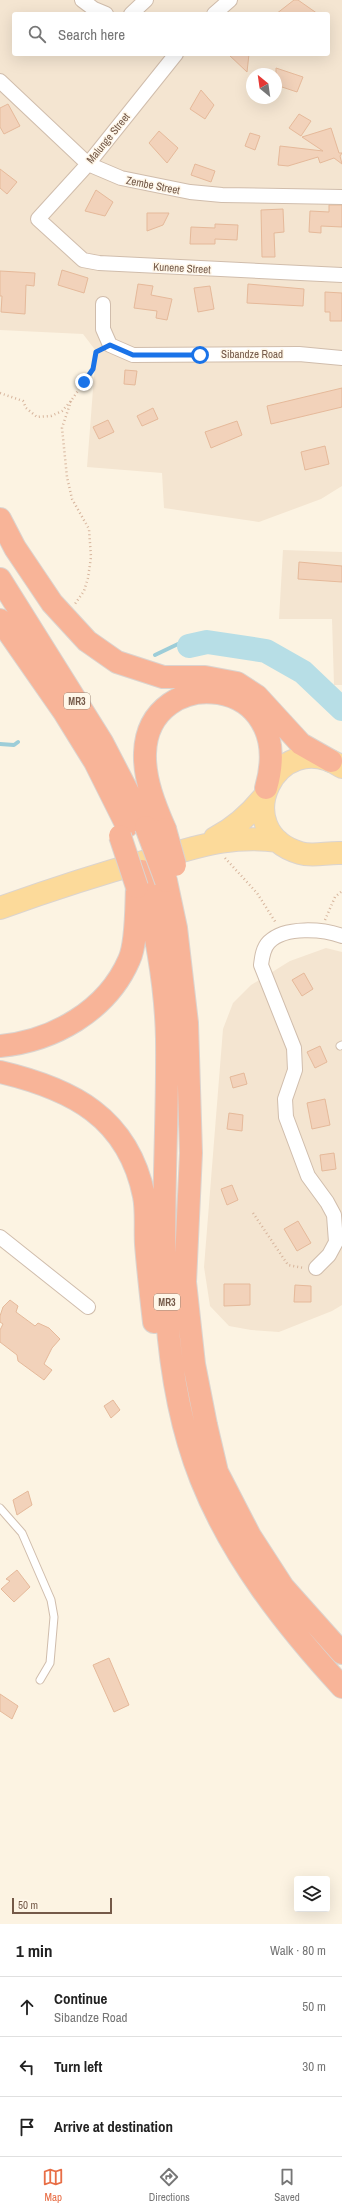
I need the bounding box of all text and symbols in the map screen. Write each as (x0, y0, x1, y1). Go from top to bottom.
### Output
search box (12, 12, 330, 56)
icon: search (26, 23, 48, 45)
text: Search here (58, 24, 125, 45)
north arrow (246, 68, 282, 104)
street label: Malunge Street (83, 109, 133, 166)
street label: Zembe Street (125, 173, 182, 197)
street label: Kunene Street (153, 260, 212, 277)
route start (191, 346, 209, 364)
street label: Sibandze Road (221, 347, 283, 361)
route end (75, 373, 93, 391)
road number: MR3 (64, 693, 90, 709)
road number: MR3 (154, 1294, 180, 1310)
map controls (294, 1876, 330, 1912)
button: layers (294, 1876, 330, 1912)
scale bar (12, 1896, 112, 1915)
text: 50 m (18, 1898, 38, 1912)
text: 1 min (16, 1939, 52, 1962)
text: Walk · 80 m (270, 1942, 326, 1959)
text: Continue (54, 1988, 107, 2009)
icon: ahead (16, 1996, 38, 2018)
text: 50 m (302, 1998, 326, 2015)
text: Sibandze Road (54, 2009, 128, 2026)
icon: left (16, 2056, 38, 2078)
text: Turn left (54, 2056, 102, 2077)
text: 30 m (302, 2058, 326, 2075)
icon: arrive (16, 2116, 38, 2138)
text: Arrive at destination (54, 2116, 173, 2137)
tab: Map (42, 2166, 64, 2204)
tab: Directions (149, 2166, 190, 2204)
tab: Saved (274, 2166, 300, 2204)

